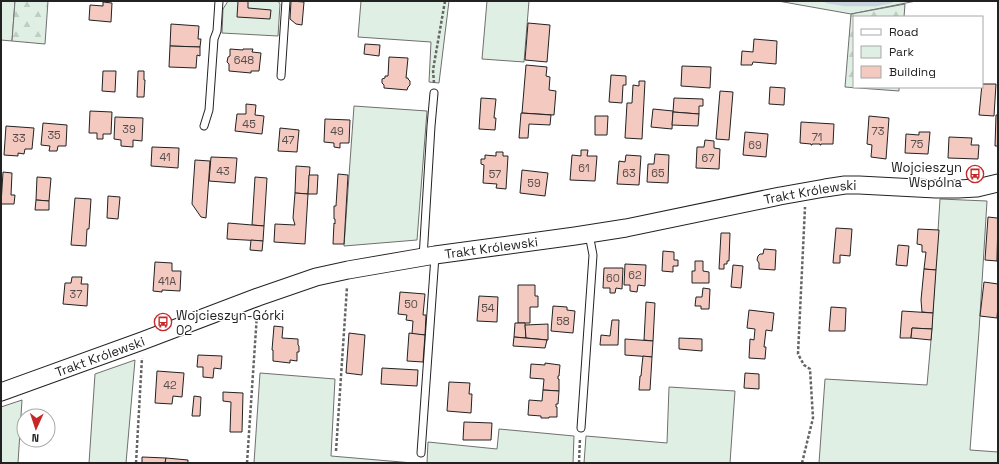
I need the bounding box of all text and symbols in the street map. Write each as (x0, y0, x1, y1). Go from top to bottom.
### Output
legend (853, 16, 983, 88)
text: Road (889, 24, 918, 40)
text: Park (889, 44, 914, 60)
house number: 648 (234, 53, 254, 67)
text: Building (889, 64, 936, 80)
house number: 45 (242, 117, 256, 131)
house number: 39 (122, 122, 136, 136)
house number: 49 (330, 124, 344, 138)
house number: 73 (872, 124, 885, 138)
house number: 35 (47, 128, 61, 142)
house number: 71 (812, 130, 822, 144)
house number: 33 (12, 131, 26, 145)
house number: 47 (282, 133, 294, 147)
house number: 75 (911, 137, 924, 151)
house number: 69 (748, 138, 762, 152)
house number: 41 (159, 150, 171, 164)
house number: 67 (702, 151, 714, 165)
place label: Wojcieszyn Wspólna (891, 159, 963, 191)
house number: 61 (578, 161, 590, 175)
house number: 43 (216, 164, 230, 178)
bus stop icon: Wojcieszyn Wspólna (965, 164, 985, 184)
house number: 63 (622, 166, 636, 180)
house number: 65 (651, 166, 665, 180)
house number: 57 (489, 167, 501, 181)
house number: 59 (527, 176, 541, 190)
street label: Trakt Królewski (762, 176, 856, 208)
street label: Trakt Królewski (443, 233, 539, 262)
house number: 62 (628, 268, 642, 282)
house number: 60 (606, 271, 620, 285)
house number: 41A (158, 274, 176, 288)
house number: 37 (70, 287, 82, 301)
house number: 50 (404, 297, 418, 311)
house number: 54 (481, 301, 495, 315)
place label: Wojcieszyn-Górki 02 (176, 307, 284, 339)
bus stop icon: Wojcieszyn-Górki 02 (153, 312, 173, 332)
house number: 58 (556, 314, 570, 328)
street label: Trakt Królewski (53, 332, 147, 380)
house number: 42 (163, 378, 177, 392)
north arrow (16, 408, 56, 448)
text: N (31, 431, 40, 445)

